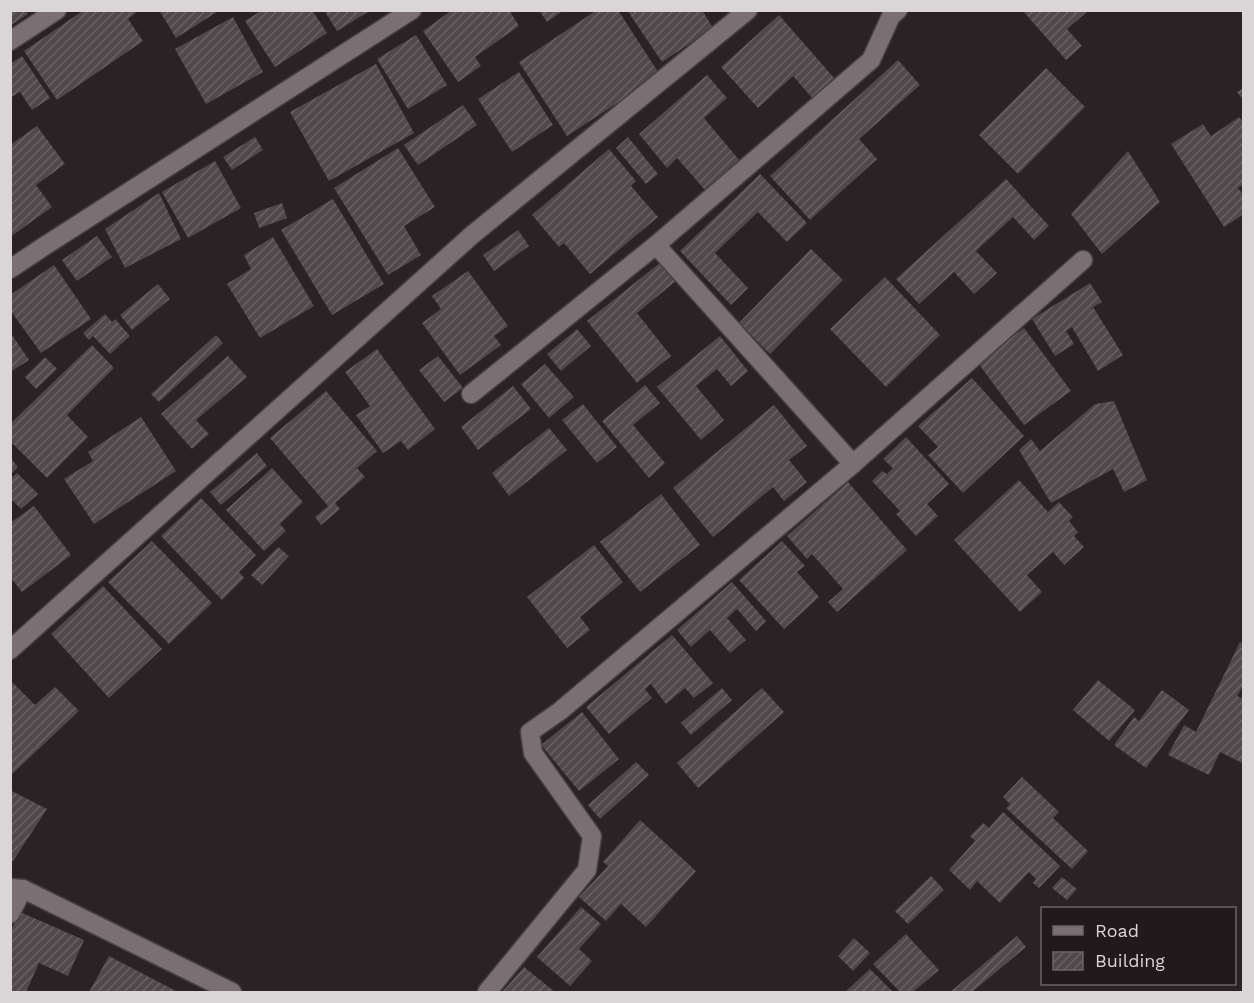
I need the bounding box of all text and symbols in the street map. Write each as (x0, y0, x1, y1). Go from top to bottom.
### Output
legend (1041, 907, 1236, 985)
text: Road (1095, 920, 1139, 941)
text: Building (1095, 950, 1165, 971)

